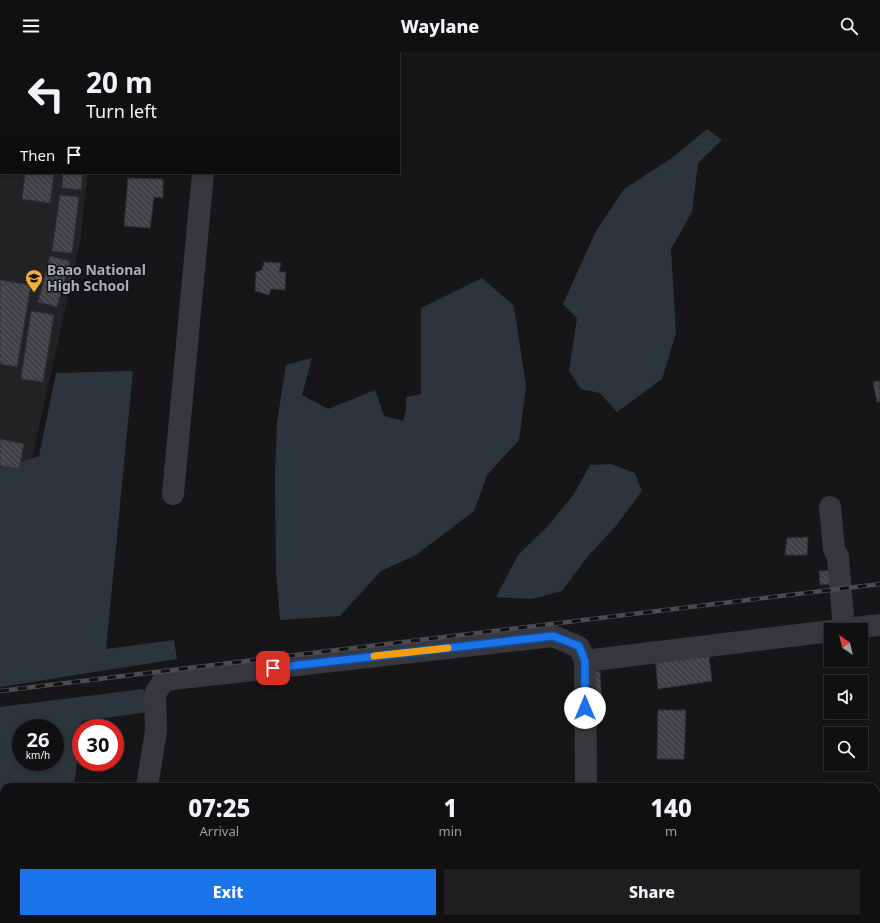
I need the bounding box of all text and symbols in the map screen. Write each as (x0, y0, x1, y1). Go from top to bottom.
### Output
text: Waylane (401, 14, 479, 38)
icon: menu (20, 15, 42, 37)
icon: search (838, 15, 860, 37)
text: 20 m (86, 63, 153, 101)
icon: left (20, 68, 72, 120)
text: Turn left (86, 99, 157, 123)
icon: arrive (63, 144, 85, 166)
text: Then (20, 145, 55, 165)
place label: Baao National High School (47, 260, 146, 295)
school or university icon: Baao National High School (24, 268, 44, 293)
north arrow (824, 623, 868, 667)
map controls (824, 623, 868, 771)
pin (256, 651, 290, 685)
icon: arrive (262, 657, 284, 679)
button: sound (824, 675, 868, 719)
position arrow (564, 687, 606, 729)
speed limit sign: 30 (72, 719, 124, 771)
text: 26 (27, 726, 49, 753)
button: search (824, 727, 868, 771)
text: km/h (26, 748, 50, 762)
text: 07:25 (188, 791, 250, 824)
text: 1 (443, 791, 457, 824)
text: 140 (650, 791, 692, 824)
text: Arrival (199, 822, 239, 840)
text: min (439, 822, 462, 840)
text: m (665, 822, 677, 840)
button: Exit (20, 869, 436, 915)
button: Share (444, 869, 860, 915)

